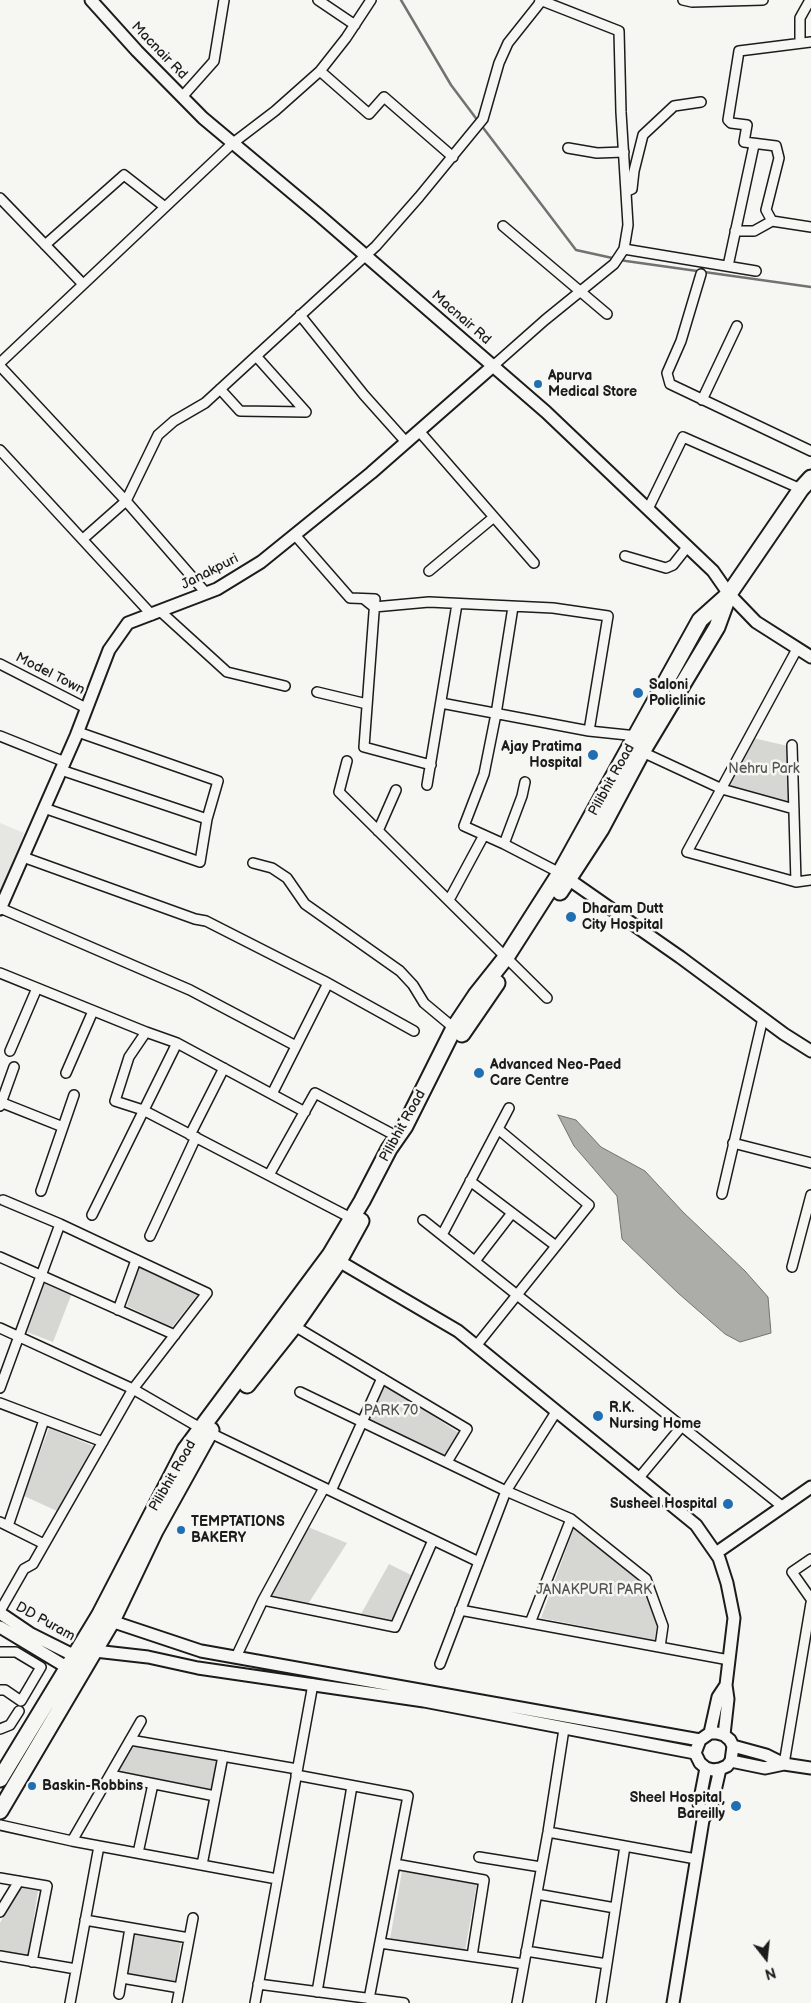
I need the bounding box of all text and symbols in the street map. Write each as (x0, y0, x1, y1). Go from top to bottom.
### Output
street label: Macnair Rd (127, 19, 191, 83)
street label: Macnair Rd (428, 288, 494, 348)
place label: Apurva Medical Store (548, 368, 637, 401)
marker: Apurva Medical Store (532, 378, 544, 390)
street label: Janakpuri (179, 551, 241, 593)
street label: Model Town (13, 649, 87, 699)
place label: Saloni Policlinic (649, 677, 706, 710)
marker: Saloni Policlinic (631, 686, 645, 700)
place label: Ajay Pratima Hospital (501, 739, 582, 772)
street label: Pilibhit Road (585, 741, 639, 819)
marker: Ajay Pratima Hospital (586, 748, 600, 762)
park label: Nehru Park (728, 761, 800, 777)
place label: Dharam Dutt City Hospital (582, 901, 663, 934)
marker: Dharam Dutt City Hospital (564, 910, 578, 924)
place label: Advanced Neo-Paed Care Centre (490, 1057, 621, 1090)
marker: Advanced Neo-Paed Care Centre (472, 1066, 486, 1080)
street label: Pilibhit Road (376, 1087, 430, 1165)
place label: R.K. Nursing Home (609, 1400, 701, 1432)
park label: PARK 70 (364, 1403, 418, 1419)
marker: R.K. Nursing Home (591, 1409, 605, 1423)
street label: Pilibhit Road (146, 1437, 200, 1515)
place label: Susheel Hospital (610, 1496, 717, 1512)
marker: Susheel Hospital (721, 1497, 735, 1511)
place label: TEMPTATIONS BAKERY (191, 1514, 285, 1546)
marker: TEMPTATIONS BAKERY (175, 1524, 187, 1536)
park label: JANAKPURI PARK (536, 1582, 652, 1598)
street label: DD Puram (12, 1599, 78, 1645)
place label: Baskin-Robbins (42, 1778, 143, 1794)
marker: Baskin-Robbins (26, 1780, 38, 1792)
place label: Sheel Hospital, Bareilly (630, 1790, 725, 1822)
marker: Sheel Hospital, Bareilly (729, 1799, 743, 1813)
north arrow (741, 1933, 791, 1983)
text: N (763, 1963, 778, 1983)

